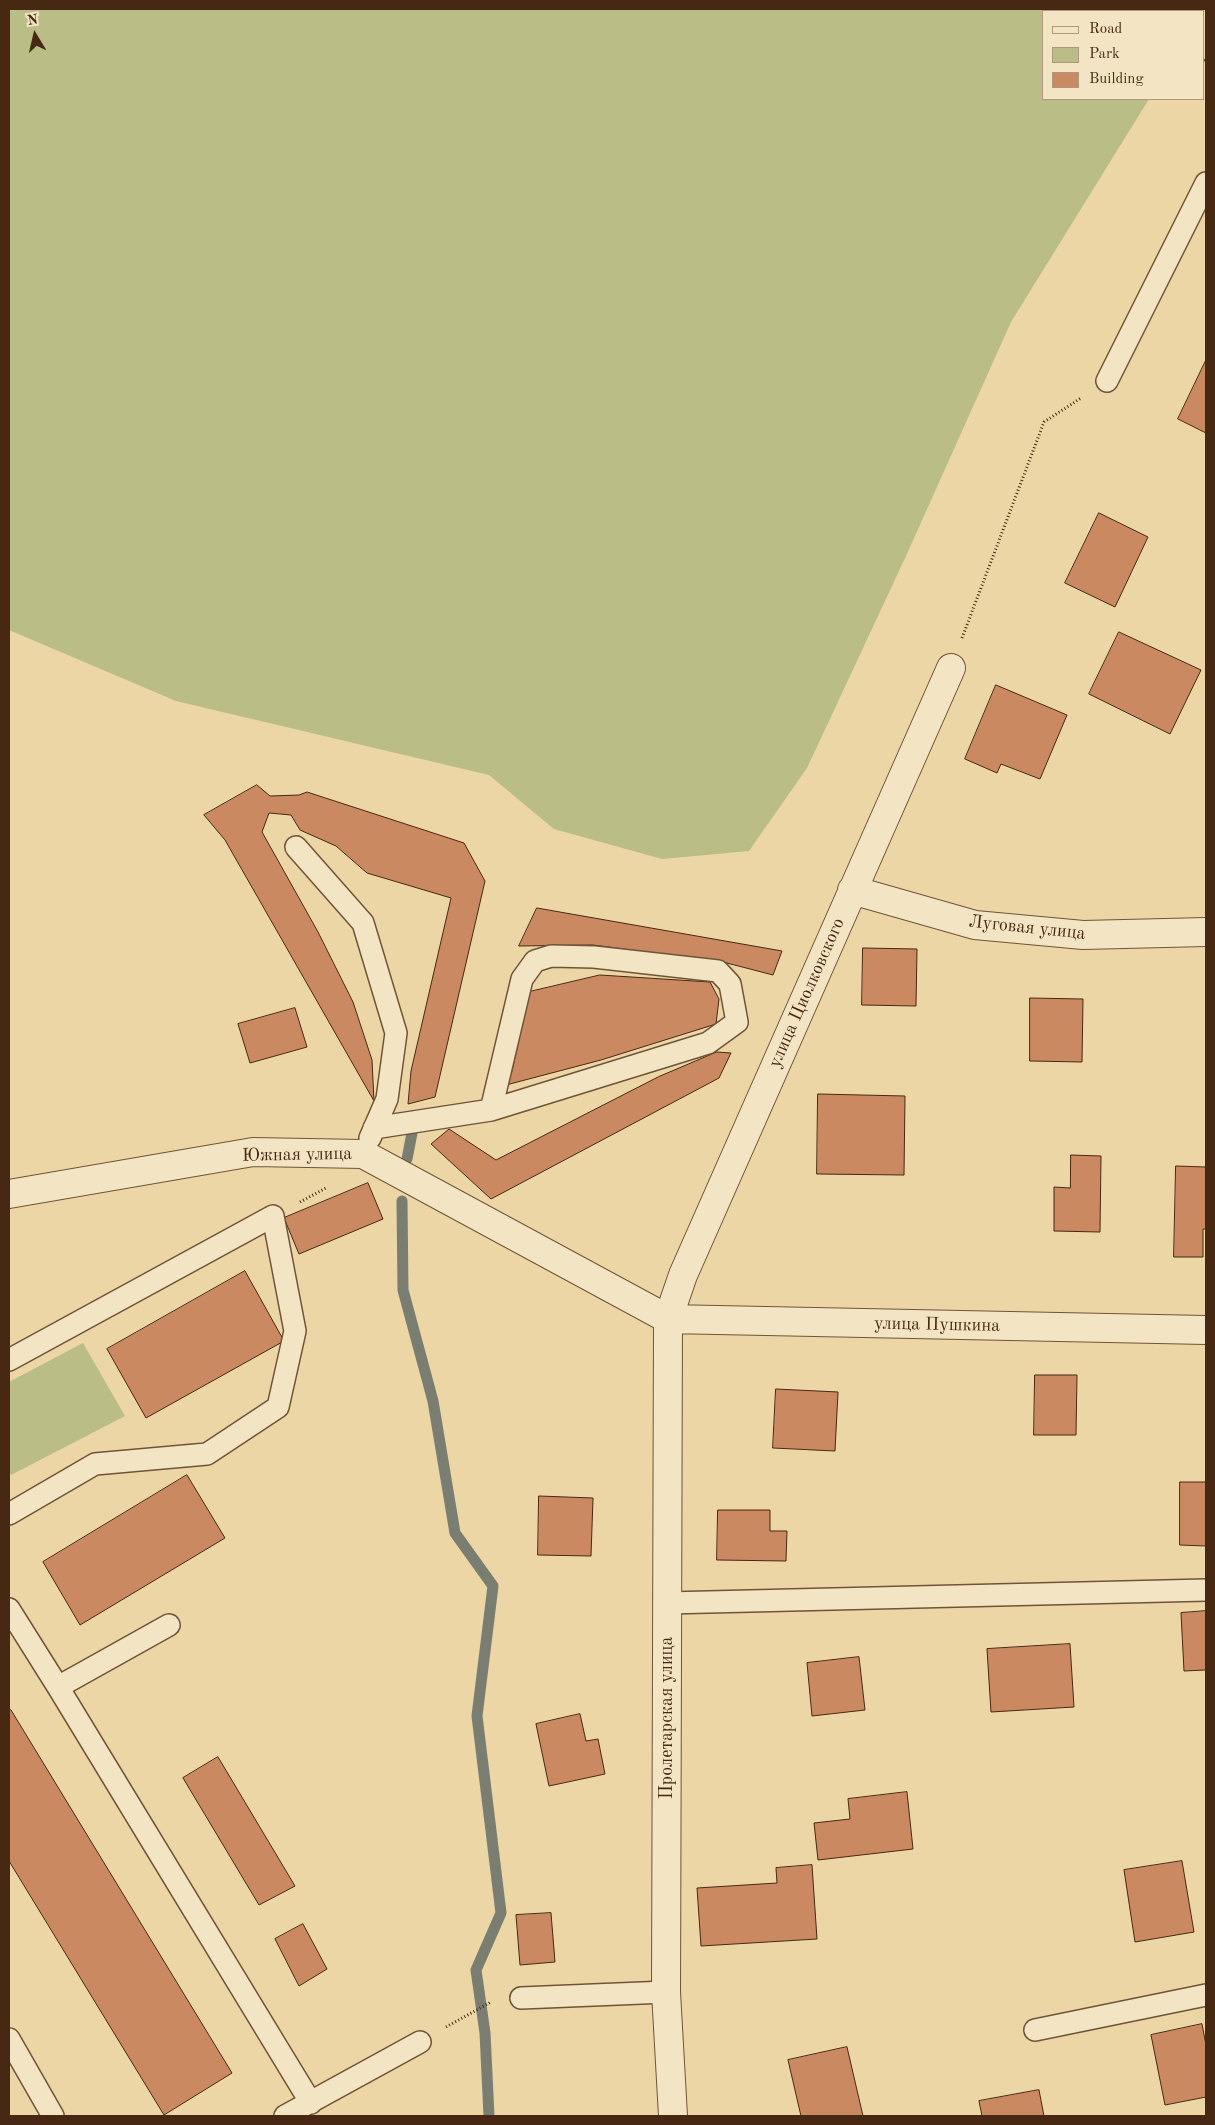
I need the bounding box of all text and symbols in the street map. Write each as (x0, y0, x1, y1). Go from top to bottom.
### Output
north arrow (10, 10, 60, 60)
legend (1042, 10, 1205, 100)
text: N (26, 12, 39, 28)
text: Road (1089, 22, 1122, 37)
text: Park (1089, 47, 1120, 62)
text: Building (1089, 72, 1144, 87)
street label: Луговая улица (968, 911, 1086, 945)
street label: улица Циолковского (764, 915, 850, 1071)
street label: Южная улица (242, 1143, 352, 1167)
street label: улица Пушкина (874, 1313, 1000, 1337)
street label: Пролетарская улица (656, 1637, 678, 1799)

